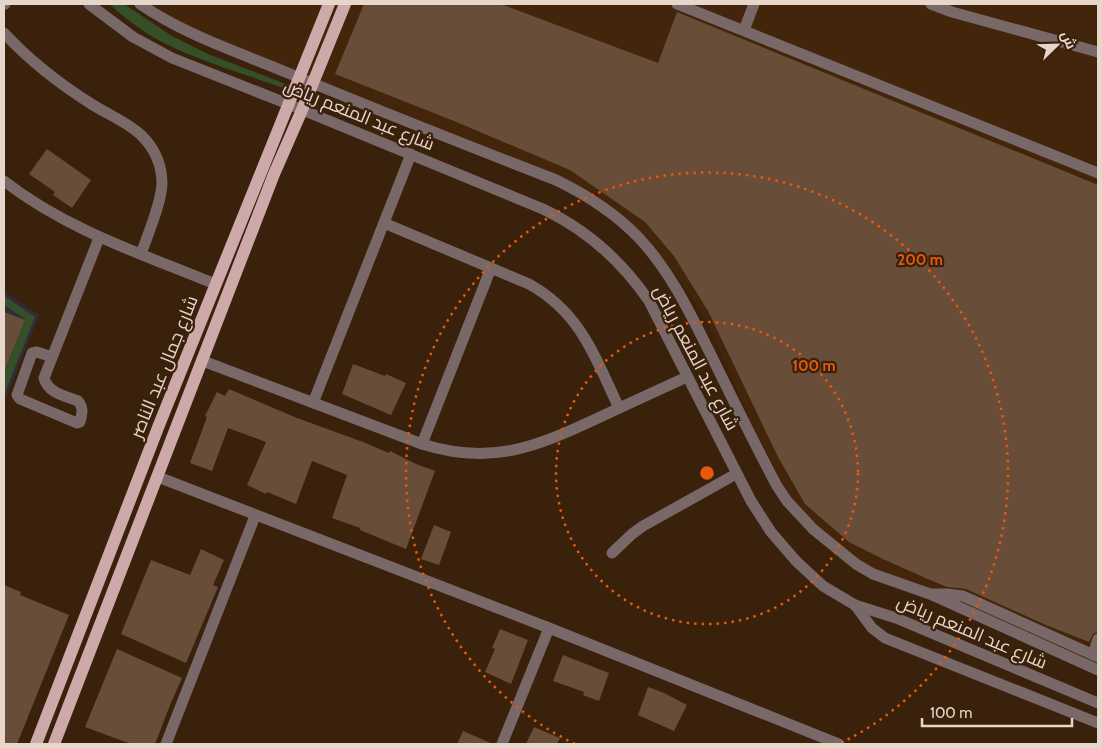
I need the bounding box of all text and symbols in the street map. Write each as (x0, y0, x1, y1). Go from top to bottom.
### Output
north arrow (1032, 20, 1082, 70)
text: ش (1057, 28, 1081, 52)
street label: شارع عبد المنعم رياض (280, 75, 438, 156)
text: 200 m (897, 251, 943, 269)
street label: شارع عبد المنعم رياض (648, 282, 743, 435)
street label: شارع جمال عبد الناصر (125, 292, 204, 443)
text: 100 m (792, 357, 836, 375)
centre of rings (698, 464, 716, 482)
street label: شارع عبد المنعم رياض (893, 590, 1050, 674)
scale bar (922, 696, 1072, 728)
text: 100 m (930, 704, 972, 722)

